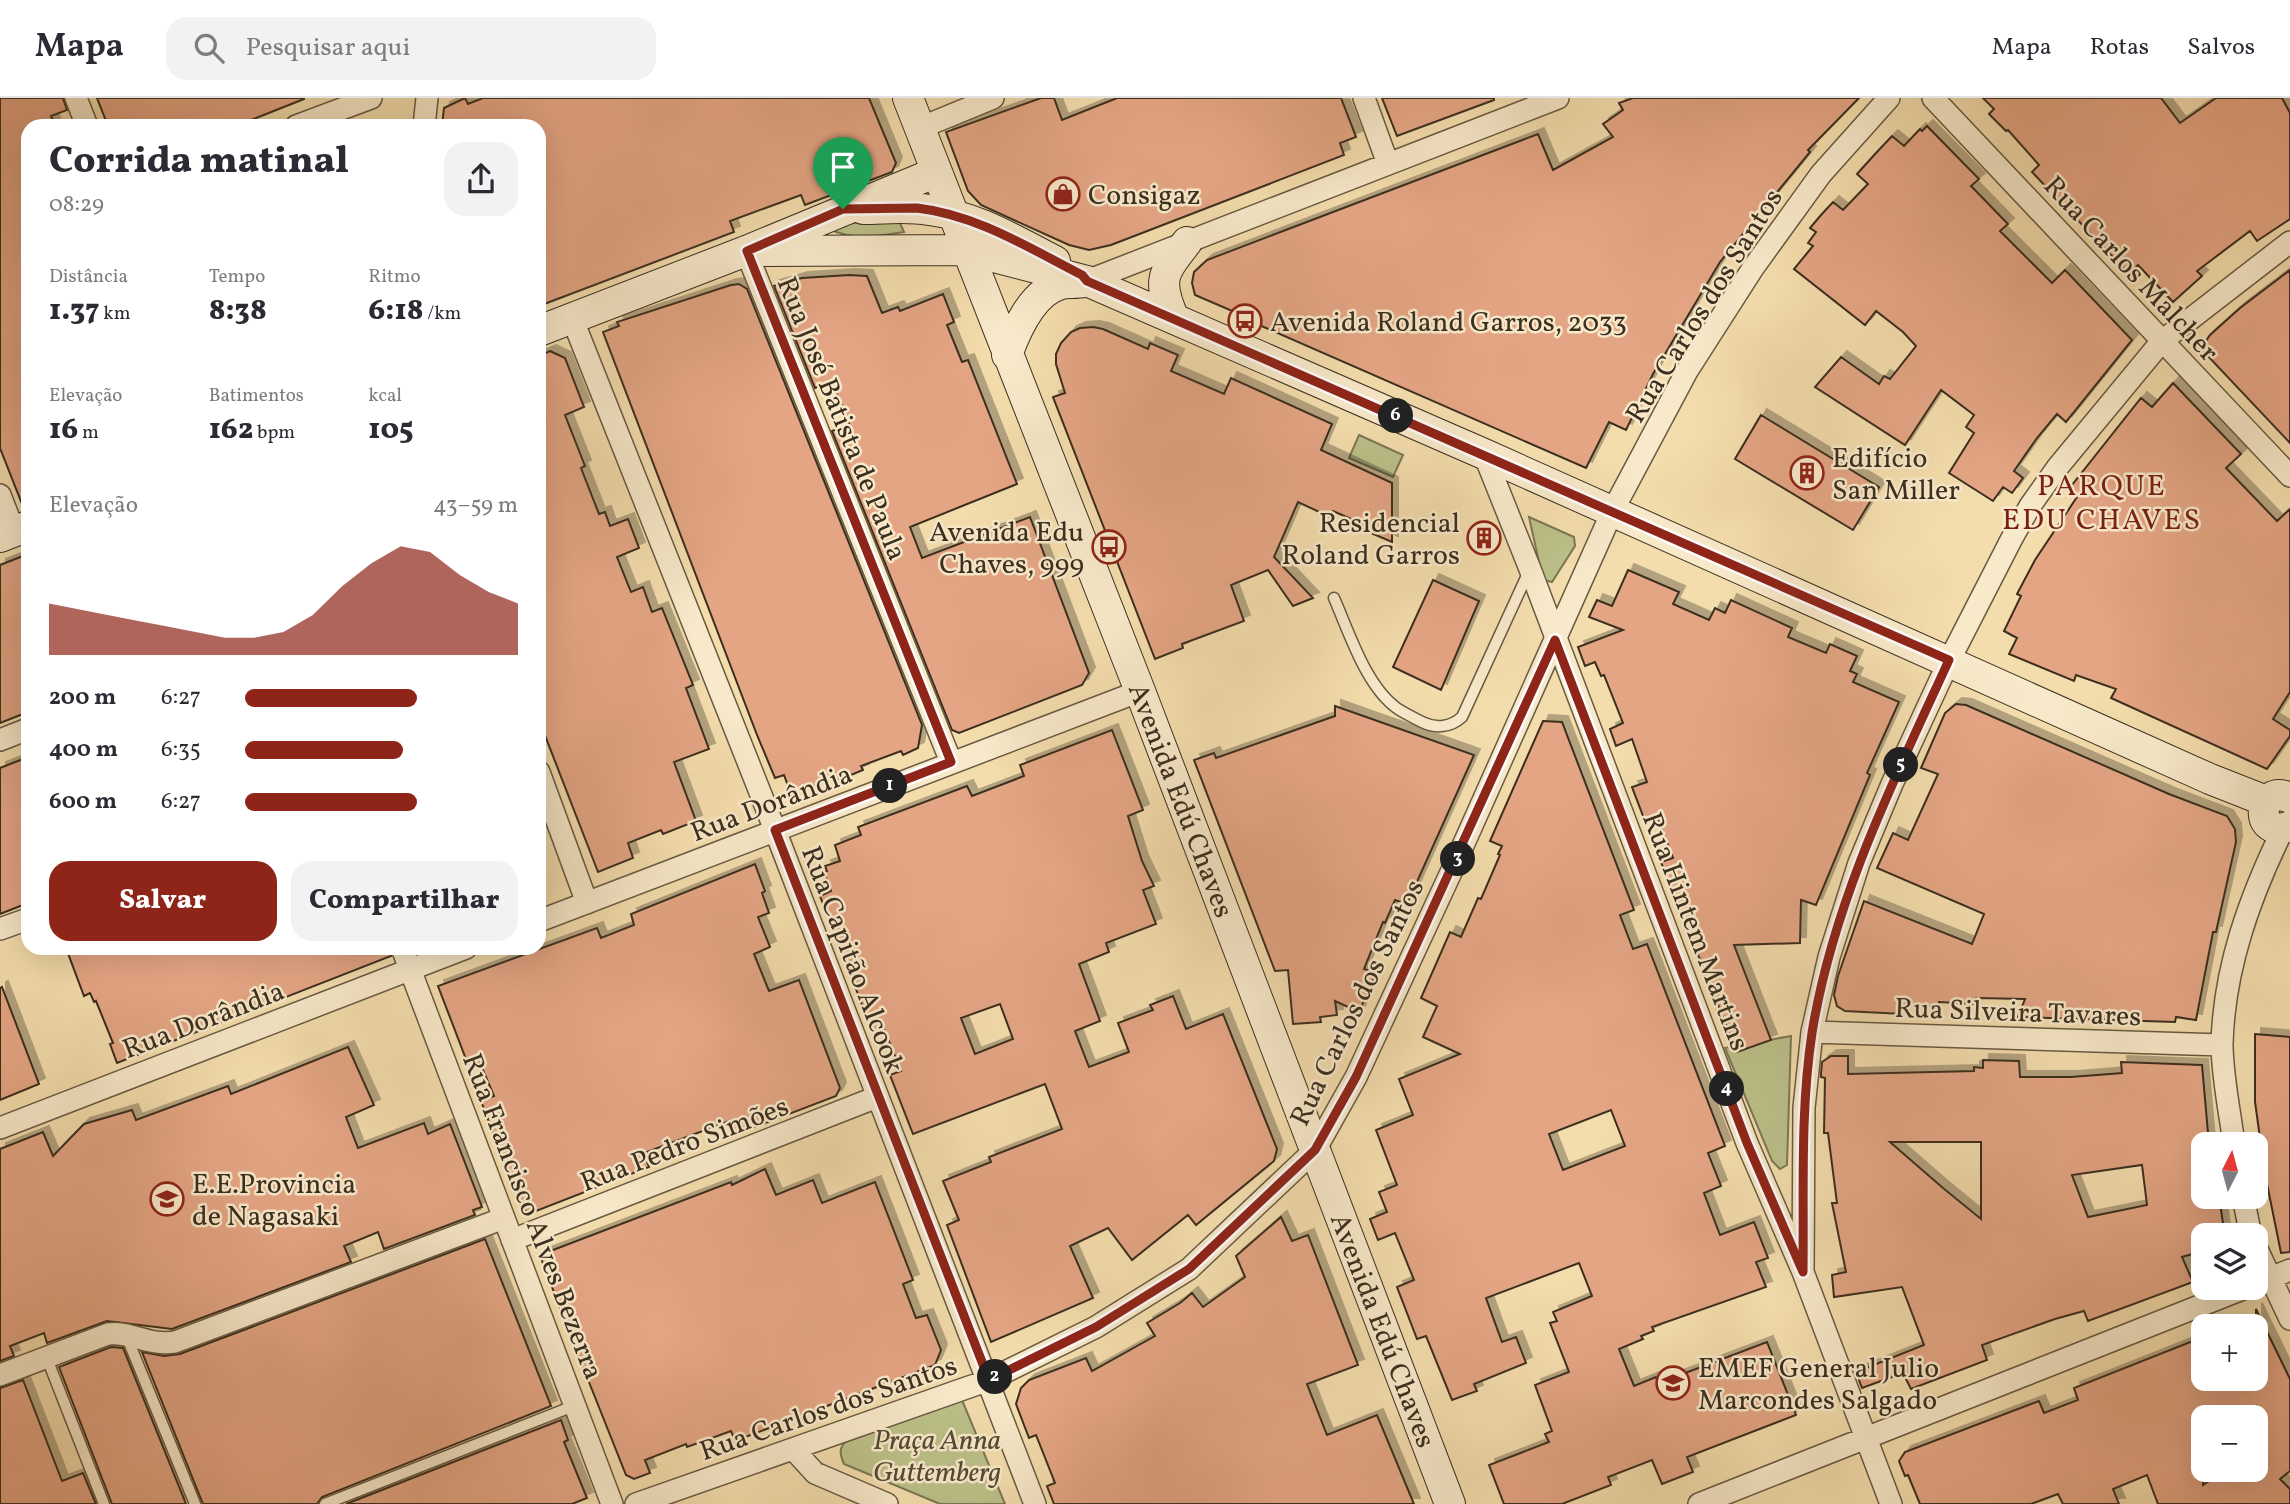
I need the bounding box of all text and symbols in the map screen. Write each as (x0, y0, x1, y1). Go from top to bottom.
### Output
search box (166, 17, 656, 80)
text: Mapa (35, 25, 124, 71)
icon: search (190, 29, 228, 67)
text: Pesquisar aqui (246, 30, 410, 66)
text: Mapa (1992, 31, 2052, 65)
text: Rotas (2090, 31, 2149, 65)
text: Salvos (2187, 31, 2255, 65)
text: Corrida matinal (49, 136, 349, 189)
pin (813, 137, 873, 209)
button: share (444, 142, 518, 216)
icon: arrive (824, 148, 862, 186)
street label: Rua Carlos Malcher (2034, 168, 2227, 371)
shop icon: Consigaz (1044, 175, 1082, 213)
place label: Consigaz (1088, 177, 1201, 216)
street label: Rua Carlos dos Santos (1617, 181, 1793, 431)
text: 08:29 (49, 189, 104, 221)
text: Distância (49, 264, 128, 290)
text: Tempo (209, 264, 265, 290)
text: Ritmo (368, 264, 421, 290)
street label: Rua José Batista de Paula (766, 271, 916, 567)
text: 1.37 (49, 290, 100, 332)
text: 8:38 (209, 290, 267, 332)
text: 6:18 (368, 290, 424, 332)
text: km (100, 301, 131, 327)
text: /km (424, 301, 461, 327)
bus stop icon: Avenida Roland Garros, 2033 (1226, 302, 1264, 340)
place label: Avenida Roland Garros, 2033 (1270, 304, 1627, 343)
text: Elevação (49, 383, 122, 409)
text: Batimentos (209, 383, 304, 409)
text: kcal (368, 383, 402, 409)
pin: 6 (1378, 398, 1414, 434)
text: 6 (1390, 402, 1401, 428)
text: 16 (49, 409, 78, 451)
text: 162 (209, 409, 253, 451)
text: 105 (368, 409, 414, 451)
text: m (78, 420, 99, 446)
text: bpm (253, 420, 295, 446)
place label: Edifício San Miller (1832, 440, 1960, 511)
building icon: Edifício San Miller (1788, 454, 1826, 492)
district label: PARQUE EDU CHAVES (2002, 466, 2202, 542)
text: Elevação (49, 490, 138, 522)
text: 43–59 m (433, 490, 518, 522)
place label: Residencial Roland Garros (1282, 505, 1460, 576)
place label: Avenida Edu Chaves, 999 (929, 514, 1084, 585)
building icon: Residencial Roland Garros (1465, 519, 1503, 557)
bus stop icon: Avenida Edu Chaves, 999 (1090, 528, 1128, 566)
street label: Avenida Edú Chaves (1117, 678, 1242, 924)
text: 200 m (49, 682, 116, 714)
text: 6:27 (161, 682, 201, 714)
text: 400 m (49, 734, 118, 766)
text: 6:35 (161, 734, 201, 766)
pin: 5 (1884, 748, 1918, 782)
text: 5 (1896, 751, 1905, 777)
street label: Rua Dorândia (685, 756, 858, 853)
pin: 1 (872, 768, 908, 804)
text: 1 (886, 772, 893, 798)
text: 600 m (49, 786, 117, 818)
text: 6:27 (161, 786, 201, 818)
street label: Rua Hintem Martins (1631, 807, 1758, 1057)
street label: Rua Capitão Alcook (790, 840, 913, 1079)
pin: 3 (1440, 842, 1476, 876)
text: 3 (1453, 845, 1462, 871)
button: Salvar (49, 861, 277, 941)
button: Compartilhar (291, 861, 518, 941)
street label: Rua Carlos dos Santos (1282, 873, 1435, 1133)
street label: Rua Dorândia (117, 973, 290, 1070)
street label: Rua Silveira Tavares (1894, 990, 2142, 1037)
street label: Rua Francisco Alves Bezerra (451, 1048, 612, 1386)
pin: 4 (1710, 1072, 1744, 1107)
text: 4 (1721, 1075, 1732, 1101)
street label: Rua Pedro Simões (575, 1088, 795, 1203)
north arrow (2191, 1132, 2268, 1209)
map controls (2191, 1132, 2268, 1482)
place label: E.E.Provincia de Nagasaki (192, 1166, 356, 1237)
school or university icon: E.E.Provincia de Nagasaki (148, 1180, 186, 1218)
street label: Avenida Edú Chaves (1319, 1208, 1444, 1454)
button: layers (2191, 1223, 2268, 1300)
button: + (2191, 1314, 2268, 1391)
street label: Rua Carlos dos Santos (695, 1347, 963, 1472)
place label: EMEF General Julio Marcondes Salgado (1698, 1350, 1939, 1421)
pin: 2 (978, 1360, 1012, 1394)
text: 2 (990, 1363, 999, 1389)
school or university icon: EMEF General Julio Marcondes Salgado (1654, 1364, 1692, 1402)
button: − (2191, 1405, 2268, 1482)
park label: Praça Anna Guttemberg (873, 1422, 1001, 1493)

